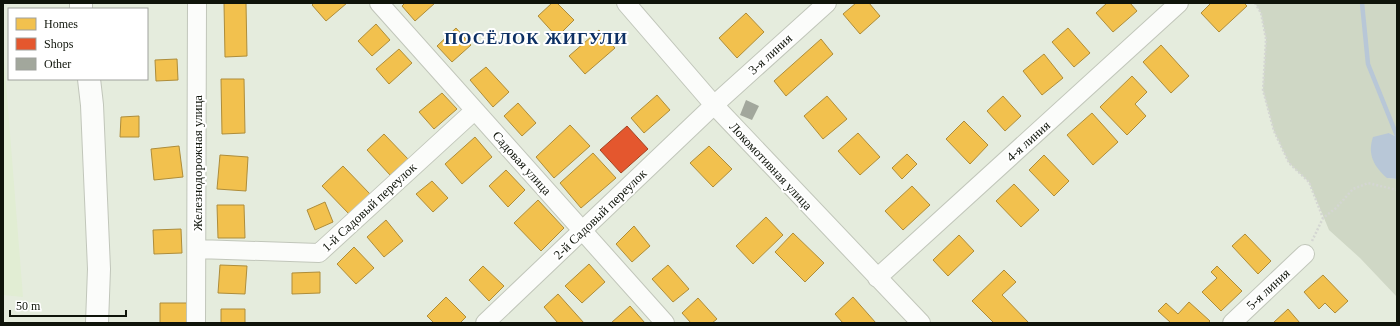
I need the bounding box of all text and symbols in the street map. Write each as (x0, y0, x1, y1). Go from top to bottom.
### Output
legend (8, 8, 148, 80)
text: Homes (44, 17, 78, 31)
district label: ПОСЁЛОК ЖИГУЛИ (444, 29, 628, 48)
street label: 3-я линия (745, 31, 795, 77)
text: Shops (44, 37, 74, 51)
text: Other (44, 57, 71, 71)
street label: Железнодорожная улица (190, 95, 205, 231)
street label: 4-я линия (1003, 118, 1053, 164)
street label: Локомотивная улица (727, 119, 816, 213)
street label: Садовая улица (489, 128, 555, 198)
street label: 1-й Садовый переулок (319, 159, 420, 255)
street label: 2-й Садовый переулок (550, 165, 650, 262)
street label: 5-я линия (1243, 265, 1293, 313)
scale bar (10, 292, 126, 318)
text: 50 m (16, 299, 41, 313)

